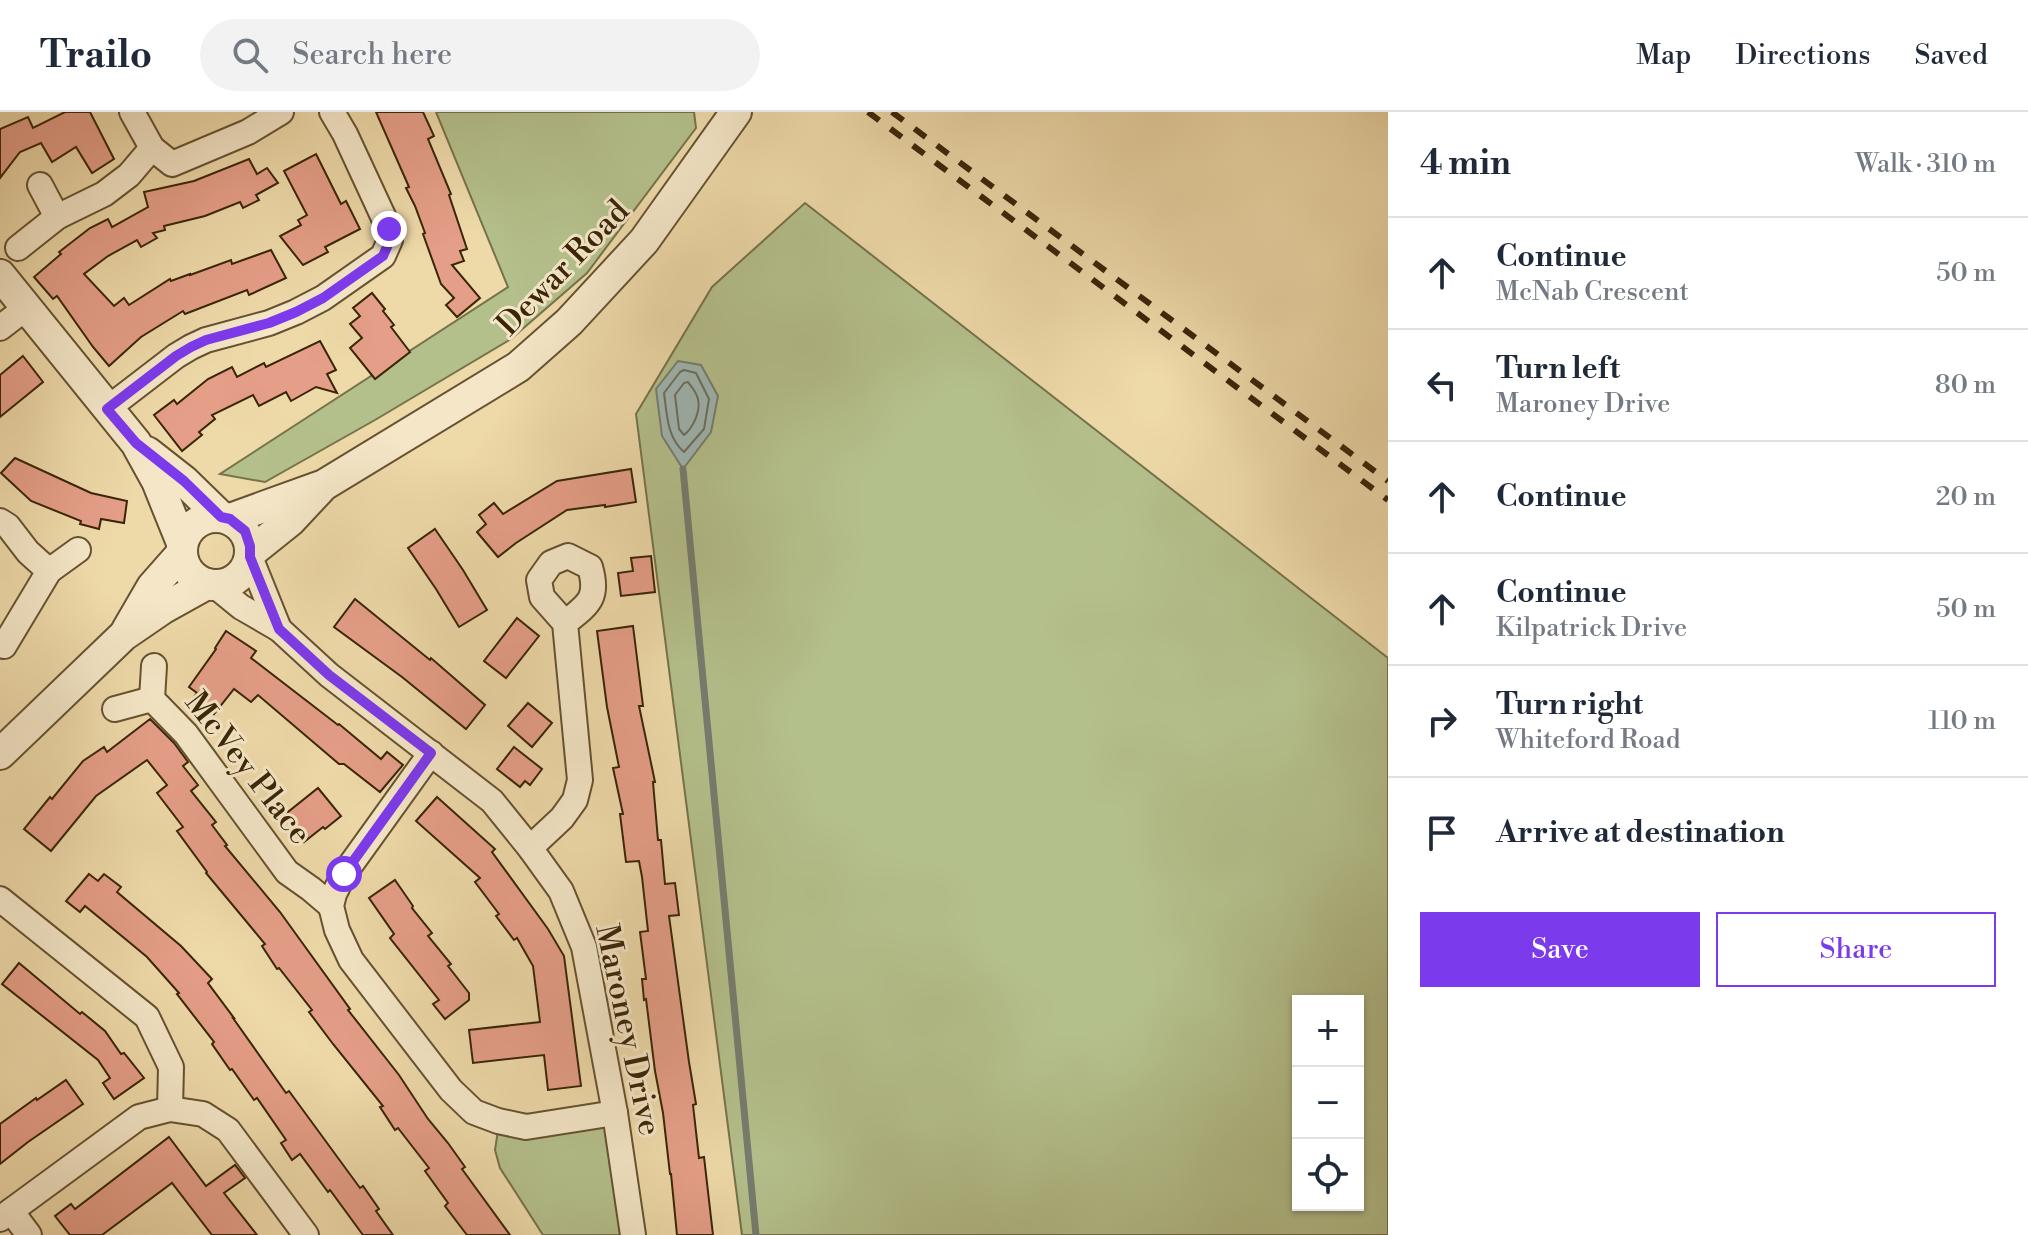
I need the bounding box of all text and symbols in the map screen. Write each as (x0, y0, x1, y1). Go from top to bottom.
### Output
search box (200, 19, 760, 91)
text: Trailo (40, 32, 152, 79)
icon: search (228, 33, 272, 77)
text: Search here (292, 36, 452, 74)
text: Map (1636, 38, 1691, 73)
text: Directions (1735, 38, 1870, 73)
text: Saved (1914, 38, 1988, 73)
text: 4 min (1420, 143, 1511, 185)
text: Walk · 310 m (1855, 148, 1996, 180)
street label: Dewar Road (488, 192, 638, 344)
route end (371, 211, 407, 247)
text: Continue (1496, 238, 1627, 276)
icon: ahead (1420, 251, 1464, 295)
text: 50 m (1936, 257, 1996, 289)
text: McNab Crescent (1496, 276, 1689, 308)
text: Turn left (1496, 350, 1620, 388)
icon: left (1420, 363, 1464, 407)
text: 80 m (1935, 369, 1996, 401)
text: Maroney Drive (1496, 388, 1670, 420)
icon: ahead (1420, 475, 1464, 519)
text: Continue (1496, 478, 1627, 516)
text: 20 m (1936, 481, 1996, 513)
text: Continue (1496, 574, 1627, 612)
icon: ahead (1420, 587, 1464, 631)
text: 50 m (1936, 593, 1996, 625)
text: Kilpatrick Drive (1496, 612, 1687, 644)
street label: McVey Place (176, 684, 320, 852)
text: Turn right (1496, 686, 1643, 724)
icon: right (1420, 699, 1464, 743)
text: 110 m (1928, 705, 1996, 737)
text: Whiteford Road (1496, 724, 1680, 756)
icon: arrive (1420, 811, 1464, 855)
text: Arrive at destination (1496, 814, 1785, 852)
route start (326, 856, 362, 892)
button: Save (1420, 912, 1700, 987)
button: Share (1716, 912, 1996, 987)
street label: Maroney Drive (586, 921, 670, 1139)
map controls (1292, 995, 1364, 1211)
button: + (1292, 995, 1364, 1067)
button: − (1292, 1067, 1364, 1139)
button: locate (1292, 1139, 1364, 1211)

